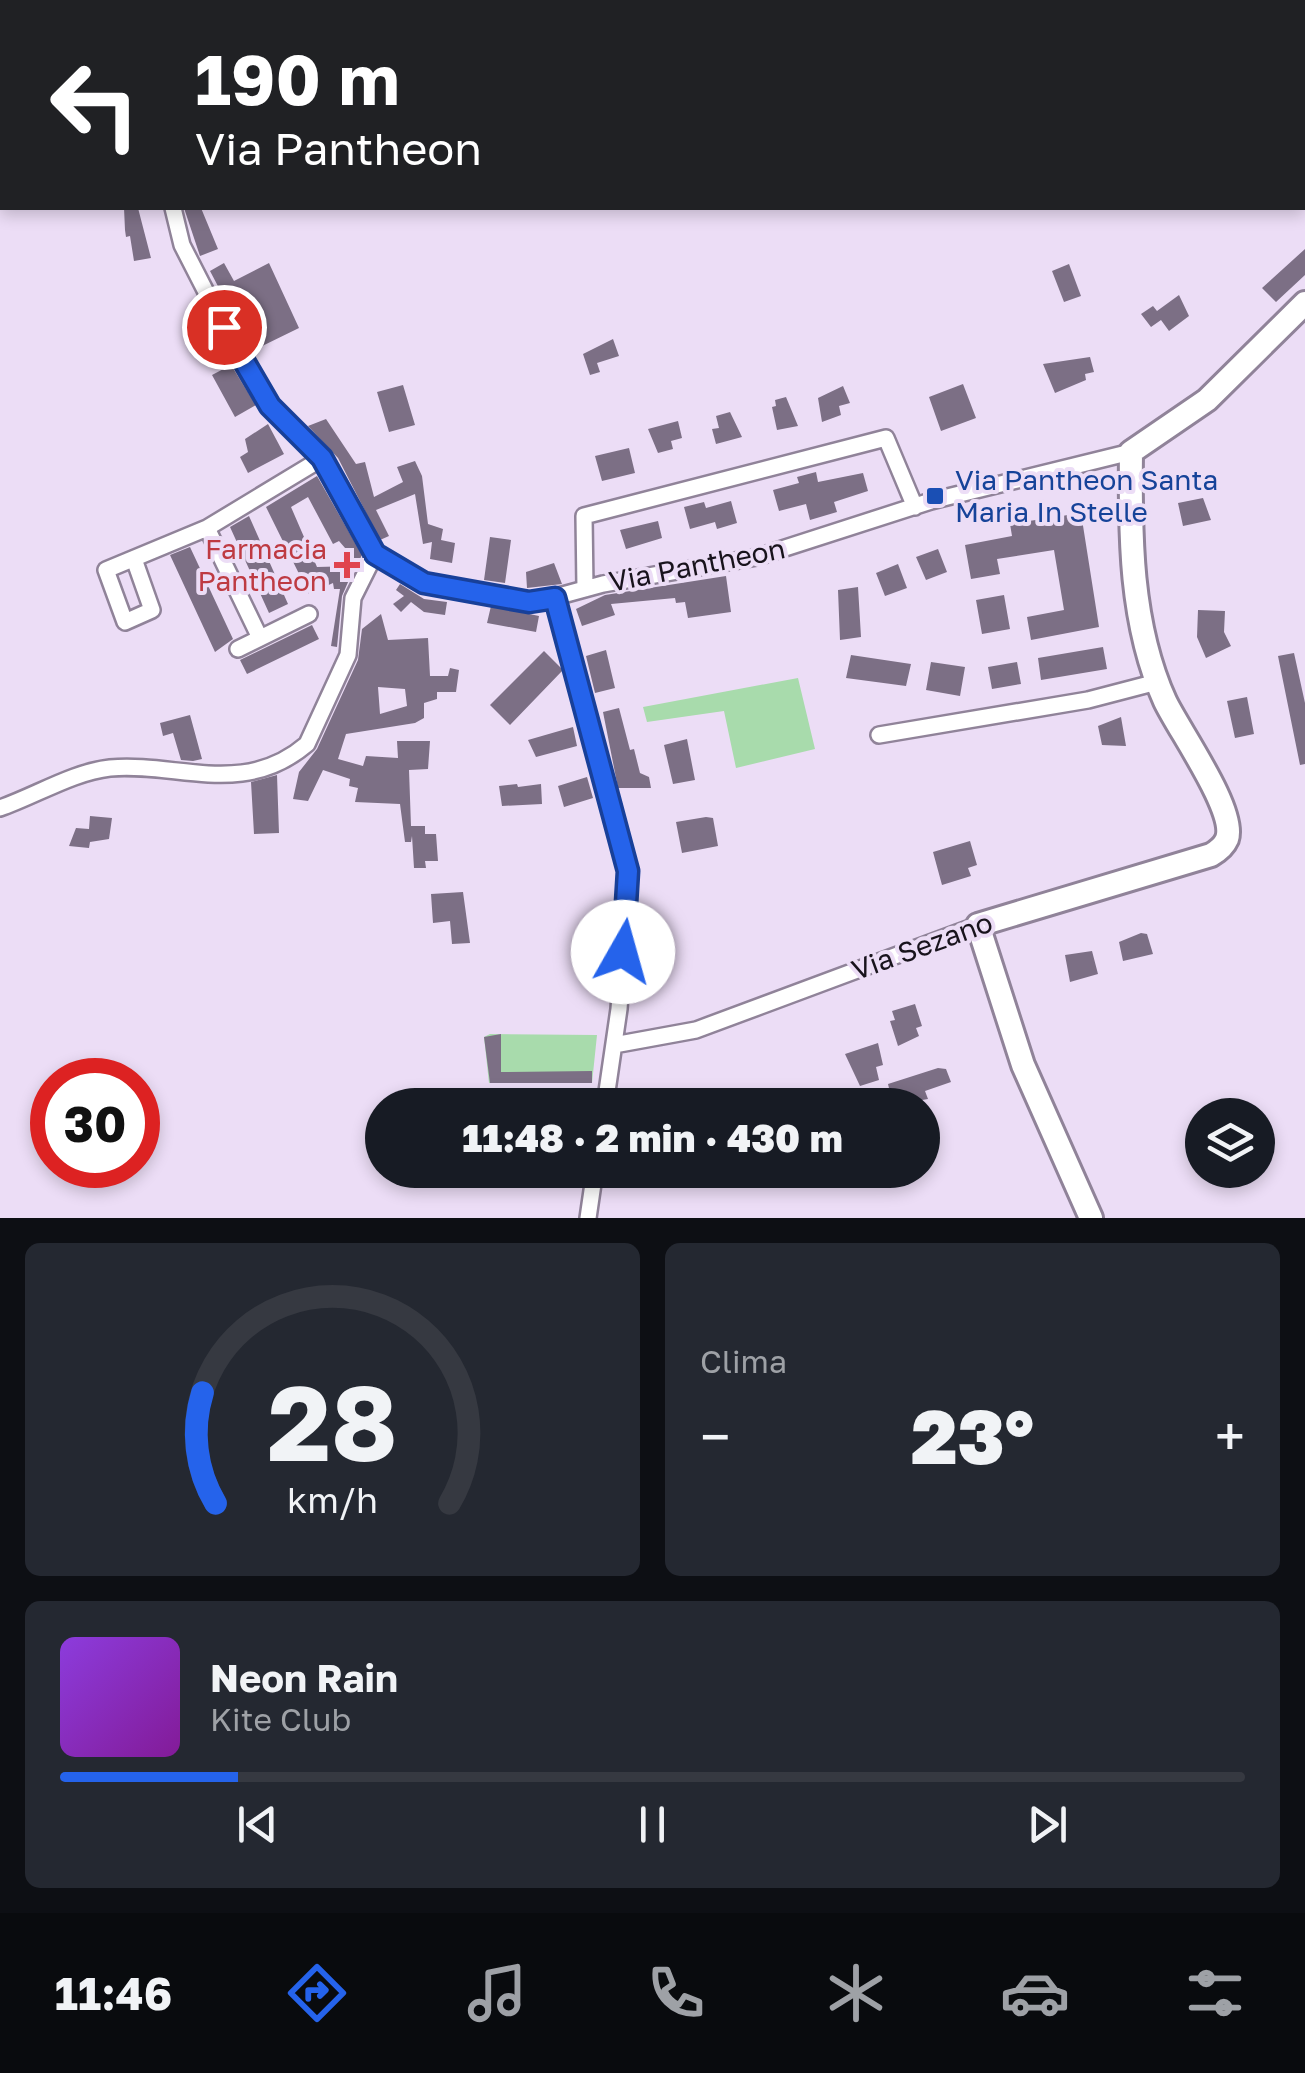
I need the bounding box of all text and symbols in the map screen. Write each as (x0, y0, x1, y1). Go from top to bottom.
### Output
text: 190 m (195, 36, 400, 120)
icon: left (30, 40, 160, 170)
text: Via Pantheon (195, 121, 482, 175)
pin (182, 285, 267, 370)
icon: arrive (197, 300, 252, 355)
place label: Via Pantheon Santa Maria In Stelle (955, 463, 1218, 528)
marker: Via Pantheon Santa Maria In Stelle (924, 485, 946, 507)
street label: Via Pantheon (606, 531, 788, 598)
place label: Farmacia Pantheon (197, 532, 327, 597)
marker: Farmacia Pantheon (336, 554, 358, 576)
position arrow (571, 900, 675, 1004)
street label: Via Sezano (847, 905, 997, 986)
speed limit sign: 30 (30, 1058, 160, 1188)
map controls (1185, 1098, 1275, 1188)
button: layers (1185, 1098, 1275, 1188)
text: 11:48 · 2 min · 430 m (462, 1115, 843, 1160)
text: Clima (700, 1342, 787, 1380)
text: 28 (267, 1359, 398, 1484)
text: 23° (911, 1390, 1034, 1481)
text: − (700, 1403, 730, 1469)
text: + (1215, 1403, 1245, 1469)
text: km/h (287, 1478, 378, 1521)
text: Neon Rain (210, 1655, 398, 1700)
text: Kite Club (210, 1700, 351, 1738)
icon: previous (230, 1797, 285, 1852)
icon: pause (625, 1797, 680, 1852)
icon: next (1020, 1797, 1075, 1852)
icon: directions (282, 1958, 352, 2028)
icon: music (462, 1958, 532, 2028)
icon: phone (641, 1958, 711, 2028)
icon: climate (821, 1958, 891, 2028)
icon: car (1000, 1958, 1070, 2028)
icon: filters (1180, 1958, 1250, 2028)
text: 11:46 (55, 1966, 172, 2020)

